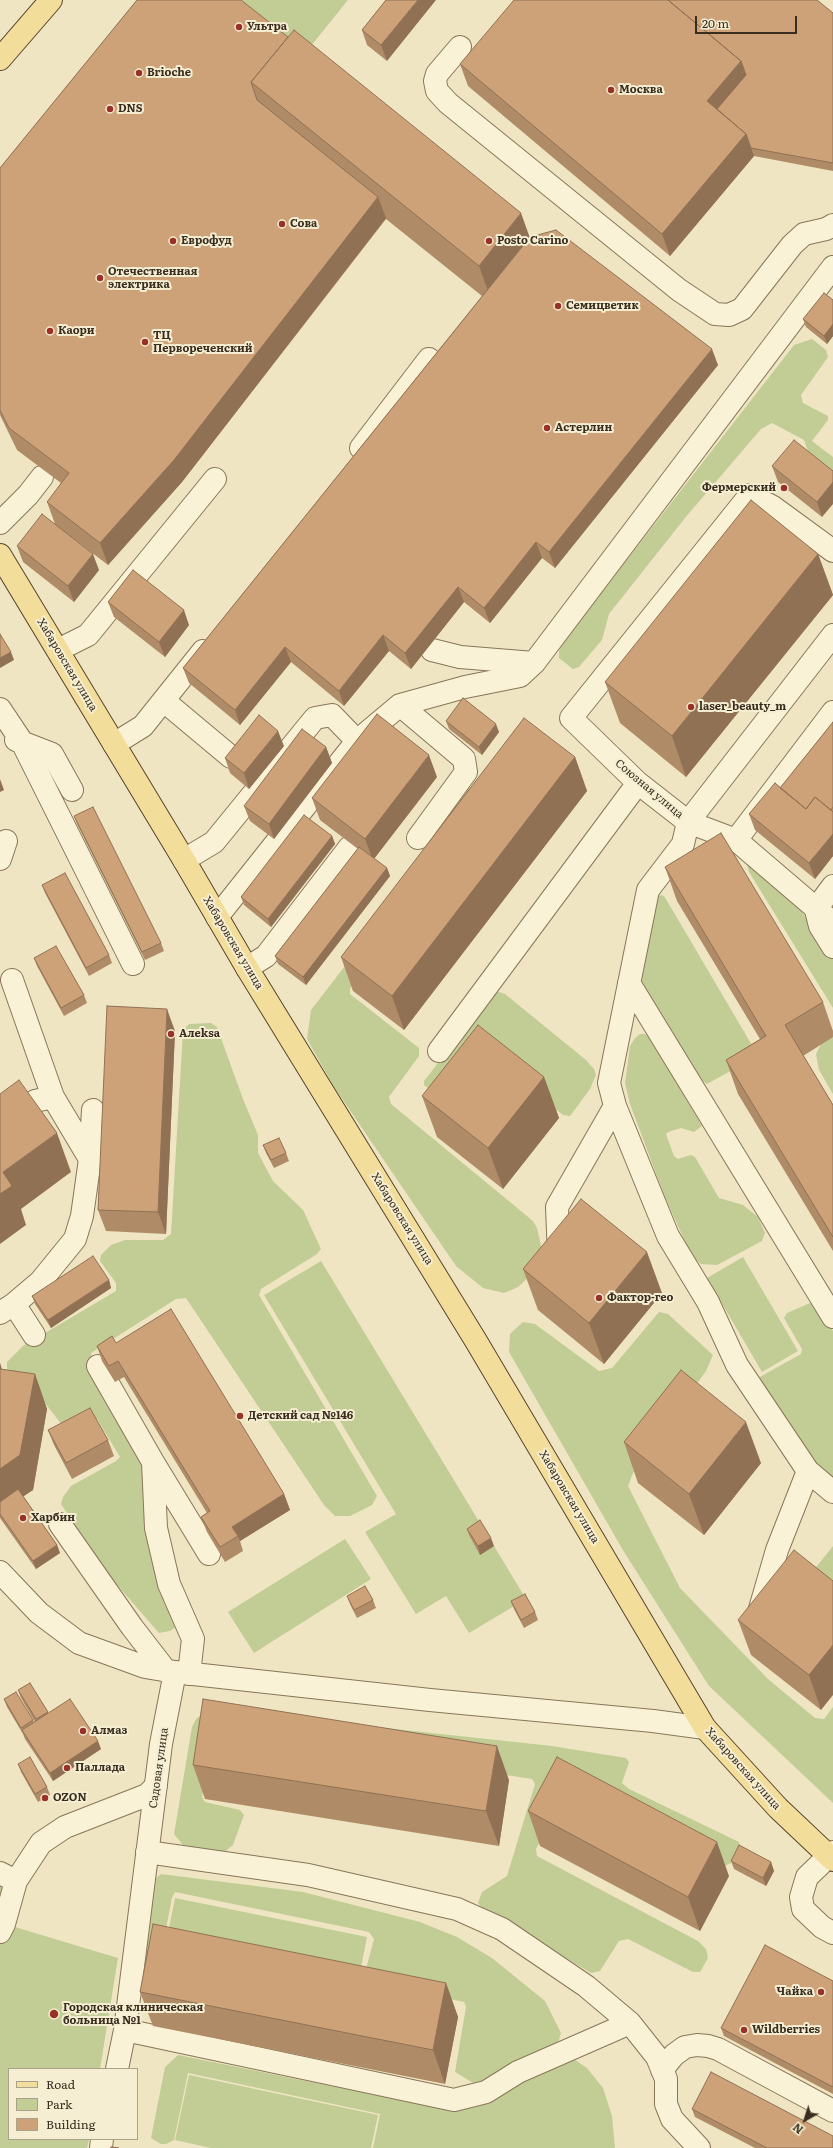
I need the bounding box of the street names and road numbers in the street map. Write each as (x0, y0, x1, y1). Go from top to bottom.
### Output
street label: Хабаровская улица (34, 616, 100, 714)
street label: Союзная улица (612, 757, 686, 821)
street label: Хабаровская улица (200, 894, 266, 992)
street label: Хабаровская улица (368, 1171, 436, 1267)
street label: Хабаровская улица (536, 1448, 602, 1546)
street label: Хабаровская улица (703, 1725, 783, 1813)
street label: Садовая улица (147, 1727, 171, 1809)

